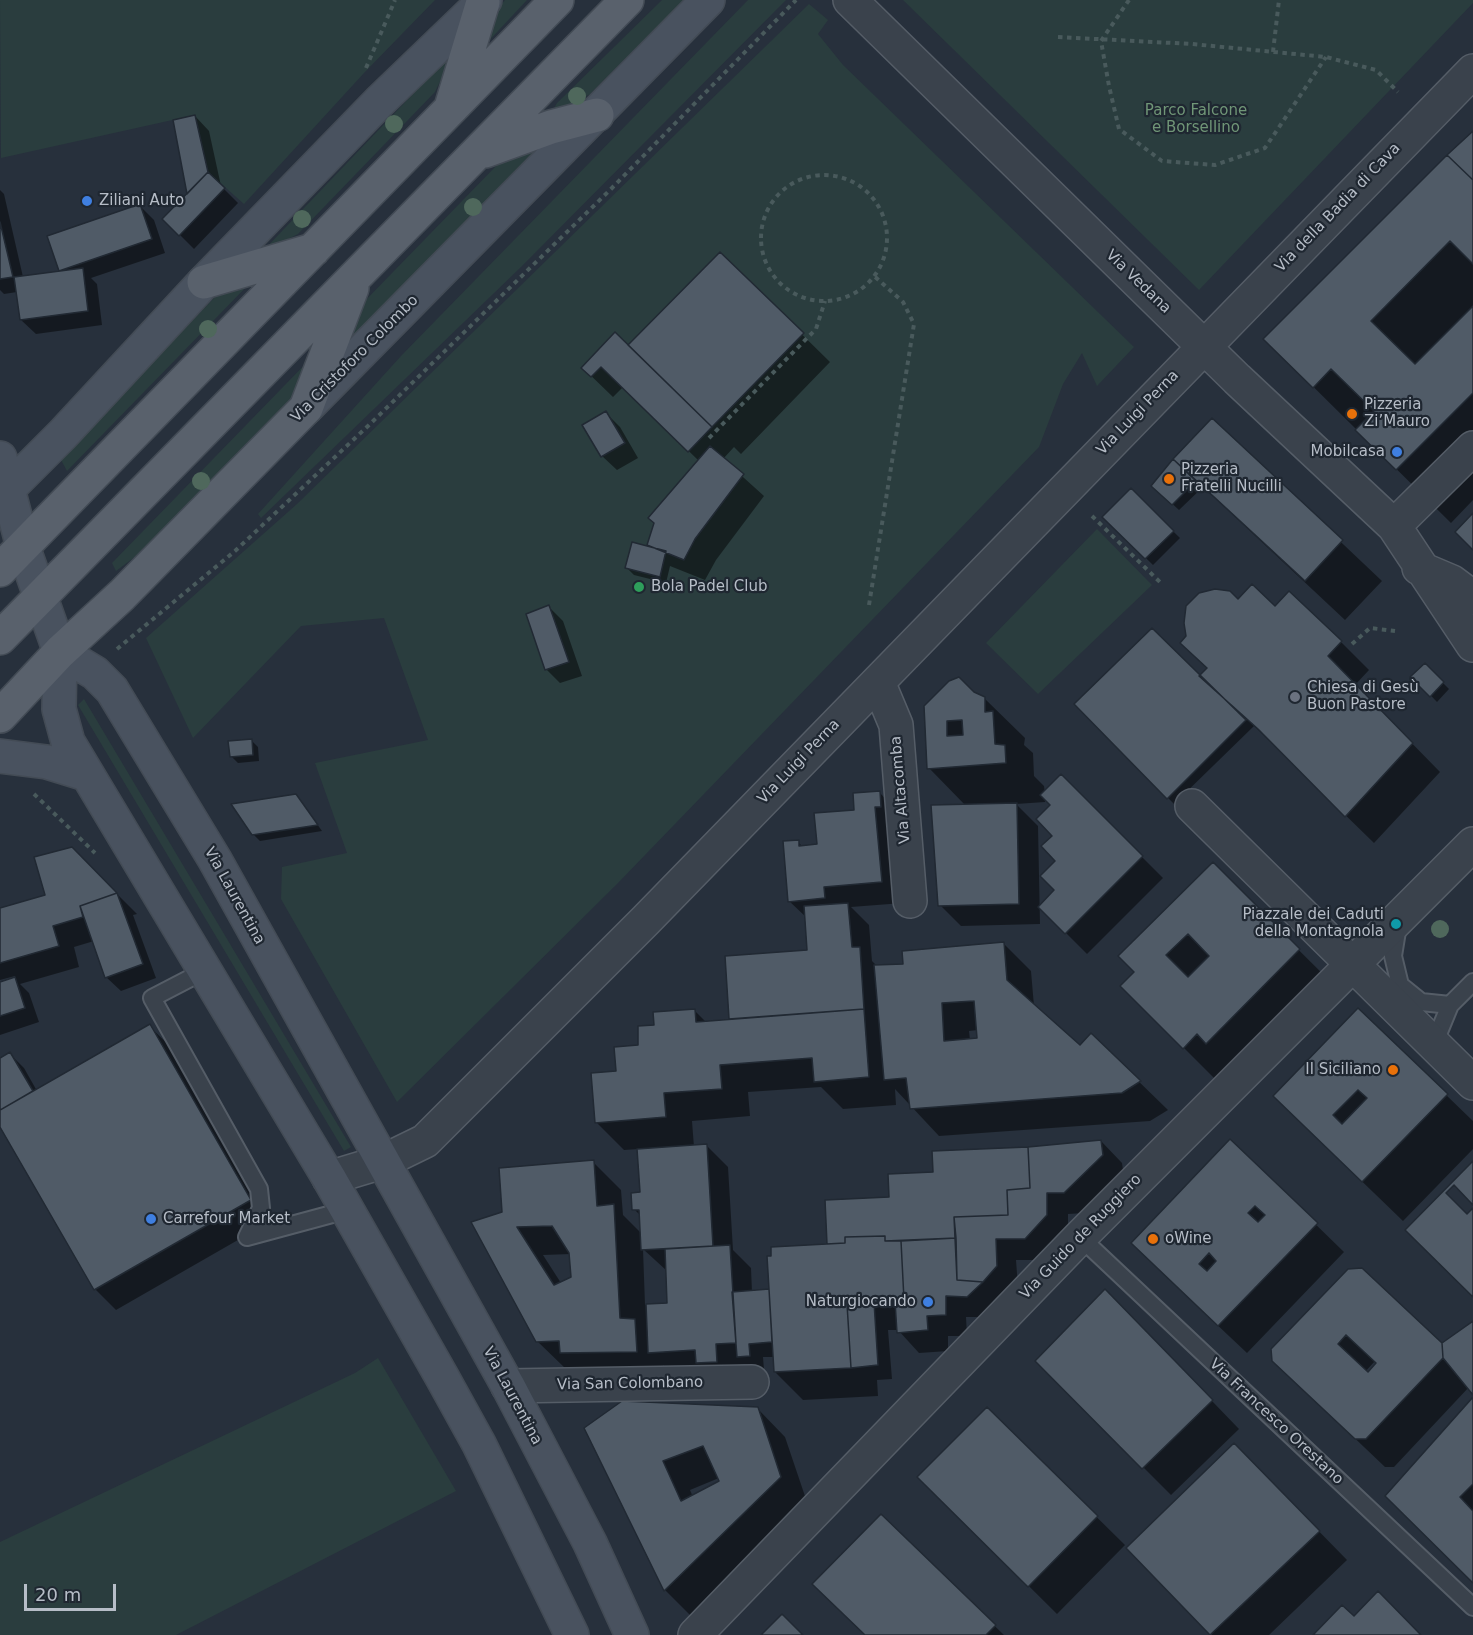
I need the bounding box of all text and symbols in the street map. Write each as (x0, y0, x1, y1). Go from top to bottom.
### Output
park label: Parco Falcone e Borsellino (1145, 102, 1247, 137)
street label: Via della Badia di Cava (1272, 140, 1404, 276)
place label: Ziliani Auto (99, 192, 184, 210)
marker: Ziliani Auto (80, 194, 94, 208)
street label: Via Vedana (1102, 246, 1174, 318)
street label: Via Cristoforo Colombo (288, 292, 422, 426)
street label: Via Luigi Perna (1093, 367, 1183, 459)
place label: Pizzeria Zi’Mauro (1364, 396, 1430, 431)
marker: Pizzeria Zi’Mauro (1345, 407, 1359, 421)
place label: Mobilcasa (1311, 443, 1385, 461)
marker: Mobilcasa (1390, 445, 1404, 459)
place label: Pizzeria Fratelli Nucilli (1181, 461, 1282, 496)
marker: Pizzeria Fratelli Nucilli (1162, 472, 1176, 486)
place label: Bola Padel Club (651, 578, 768, 596)
marker: Bola Padel Club (632, 580, 646, 594)
place label: Chiesa di Gesù Buon Pastore (1307, 679, 1419, 714)
marker: Chiesa di Gesù Buon Pastore (1288, 690, 1302, 704)
street label: Via Luigi Perna (754, 716, 844, 808)
street label: Via Altacomba (887, 735, 915, 845)
street label: Via Laurentina (200, 844, 268, 948)
place label: Piazzale dei Caduti della Montagnola (1242, 906, 1384, 941)
marker: Piazzale dei Caduti della Montagnola (1389, 917, 1403, 931)
place label: Il Siciliano (1305, 1061, 1381, 1079)
marker: Il Siciliano (1386, 1063, 1400, 1077)
street label: Via Guido de Ruggiero (1017, 1171, 1145, 1303)
place label: Carrefour Market (163, 1210, 290, 1228)
marker: Carrefour Market (144, 1212, 158, 1226)
place label: oWine (1165, 1230, 1212, 1248)
marker: oWine (1146, 1232, 1160, 1246)
place label: Naturgiocando (806, 1293, 916, 1311)
marker: Naturgiocando (921, 1295, 935, 1309)
street label: Via Laurentina (479, 1344, 545, 1448)
street label: Via Francesco Orestano (1205, 1355, 1347, 1489)
street label: Via San Colombano (557, 1374, 703, 1394)
scale bar (27, 1572, 118, 1610)
text: 20 m (35, 1584, 81, 1605)

